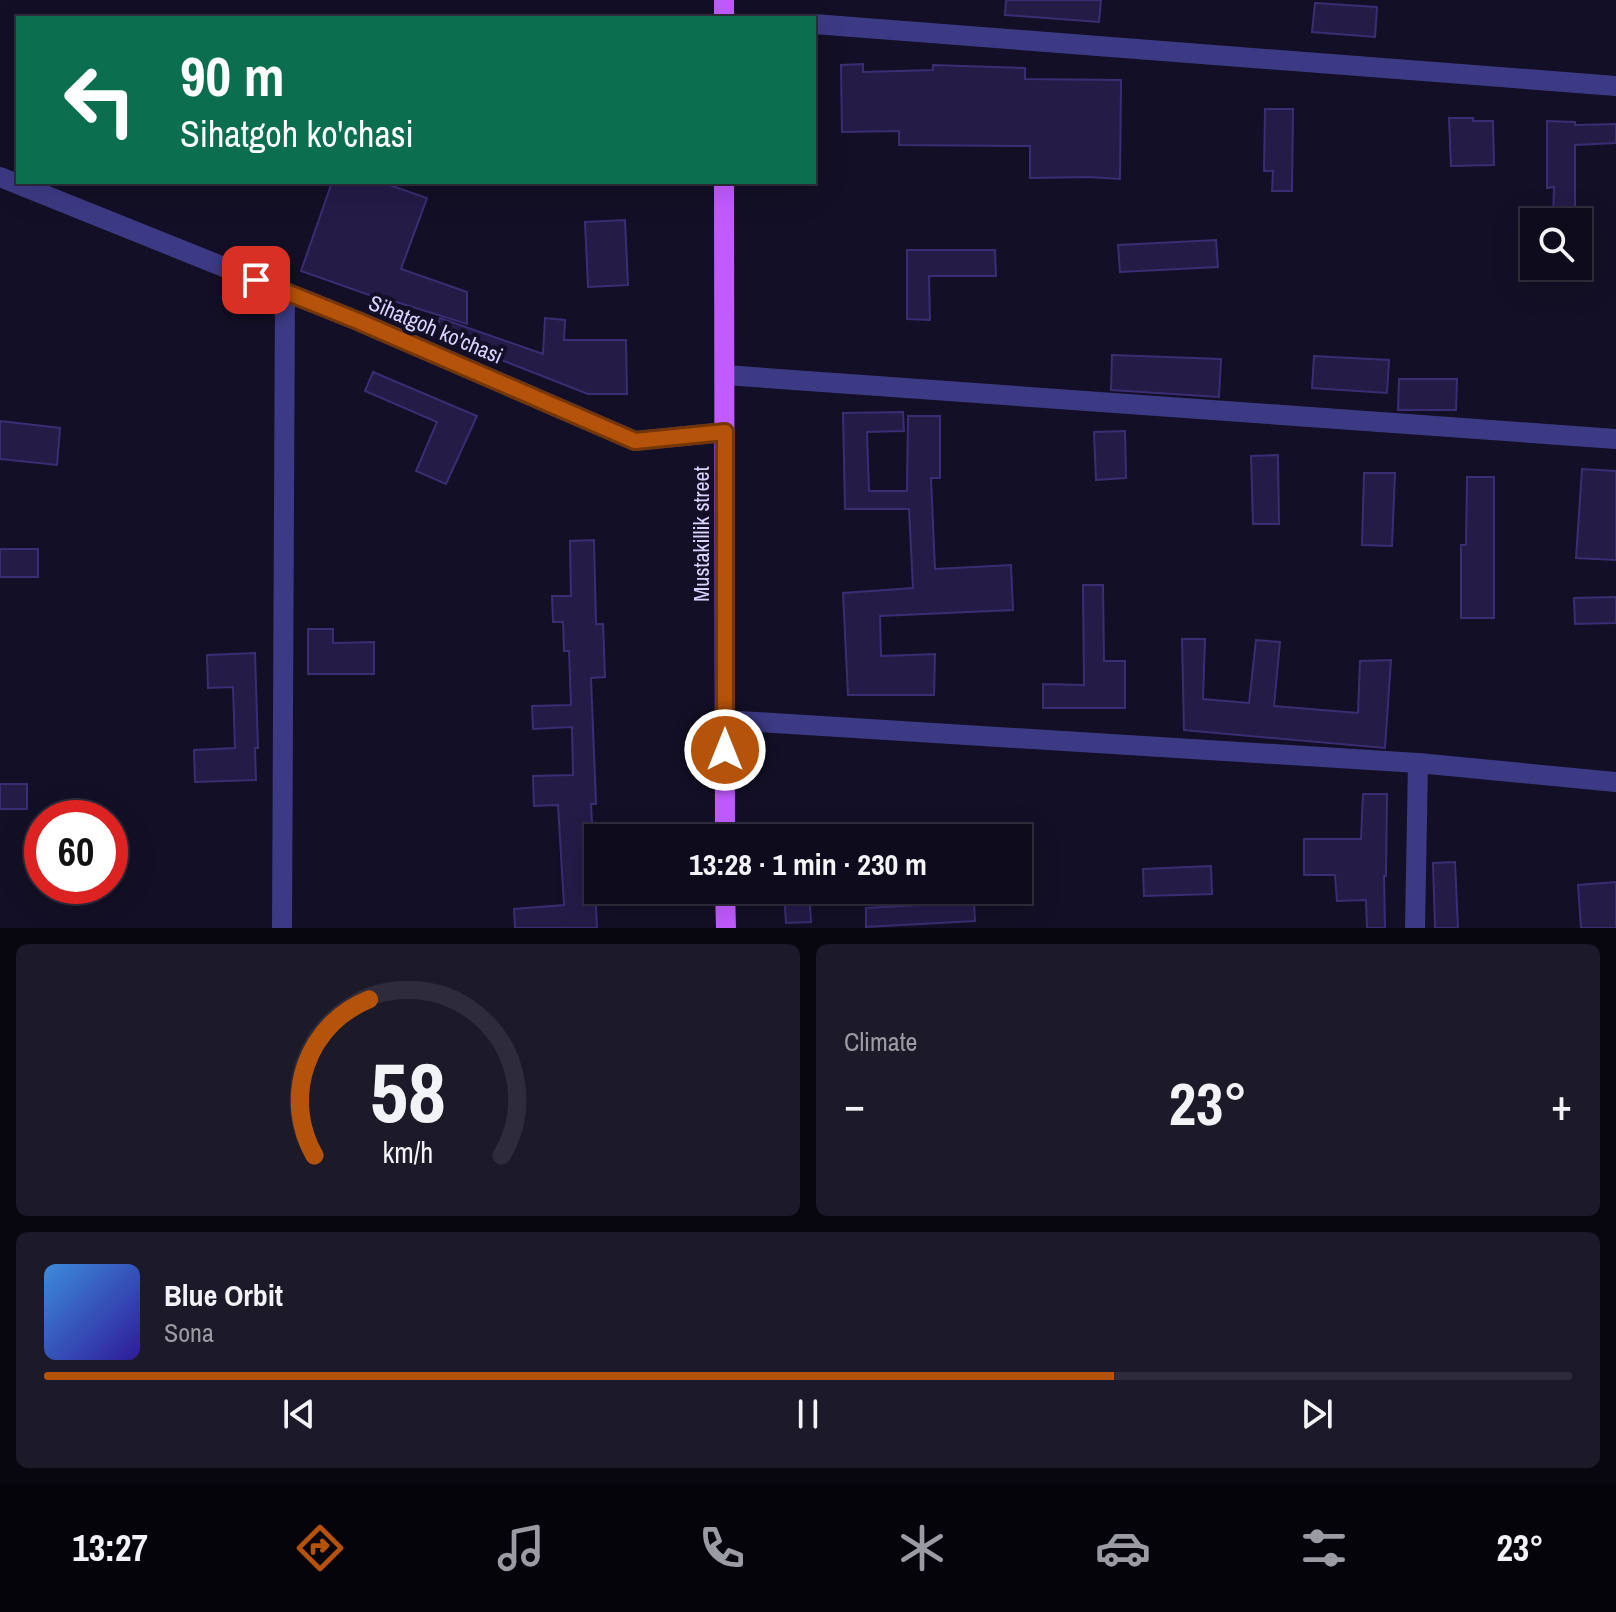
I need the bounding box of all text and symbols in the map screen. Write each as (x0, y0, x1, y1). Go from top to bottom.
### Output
text: 90 m (180, 38, 285, 113)
icon: left (48, 48, 152, 152)
text: Sihatgoh ko'chasi (180, 110, 414, 158)
map controls (1520, 208, 1592, 280)
button: search (1520, 208, 1592, 280)
pin (222, 246, 290, 314)
icon: arrive (234, 258, 278, 302)
street label: Sihatgoh ko'chasi (364, 287, 508, 371)
street label: Mustakillik street (686, 466, 716, 602)
position arrow (683, 708, 767, 792)
speed limit sign: 60 (24, 800, 128, 904)
text: 13:28 · 1 min · 230 m (689, 844, 927, 884)
text: Climate (844, 1024, 917, 1059)
text: 58 (370, 1036, 446, 1148)
text: 23° (1169, 1063, 1247, 1144)
text: − (844, 1074, 865, 1134)
text: + (1551, 1074, 1572, 1134)
text: km/h (383, 1133, 433, 1172)
text: Blue Orbit (164, 1275, 283, 1315)
text: Sona (164, 1315, 214, 1350)
icon: previous (277, 1392, 321, 1436)
icon: pause (786, 1392, 830, 1436)
icon: next (1295, 1392, 1339, 1436)
icon: directions (292, 1520, 348, 1576)
icon: music (493, 1520, 549, 1576)
icon: phone (694, 1520, 750, 1576)
icon: climate (894, 1520, 950, 1576)
icon: car (1095, 1520, 1151, 1576)
icon: filters (1296, 1520, 1352, 1576)
text: 13:27 (72, 1524, 148, 1572)
text: 23° (1496, 1524, 1544, 1572)

